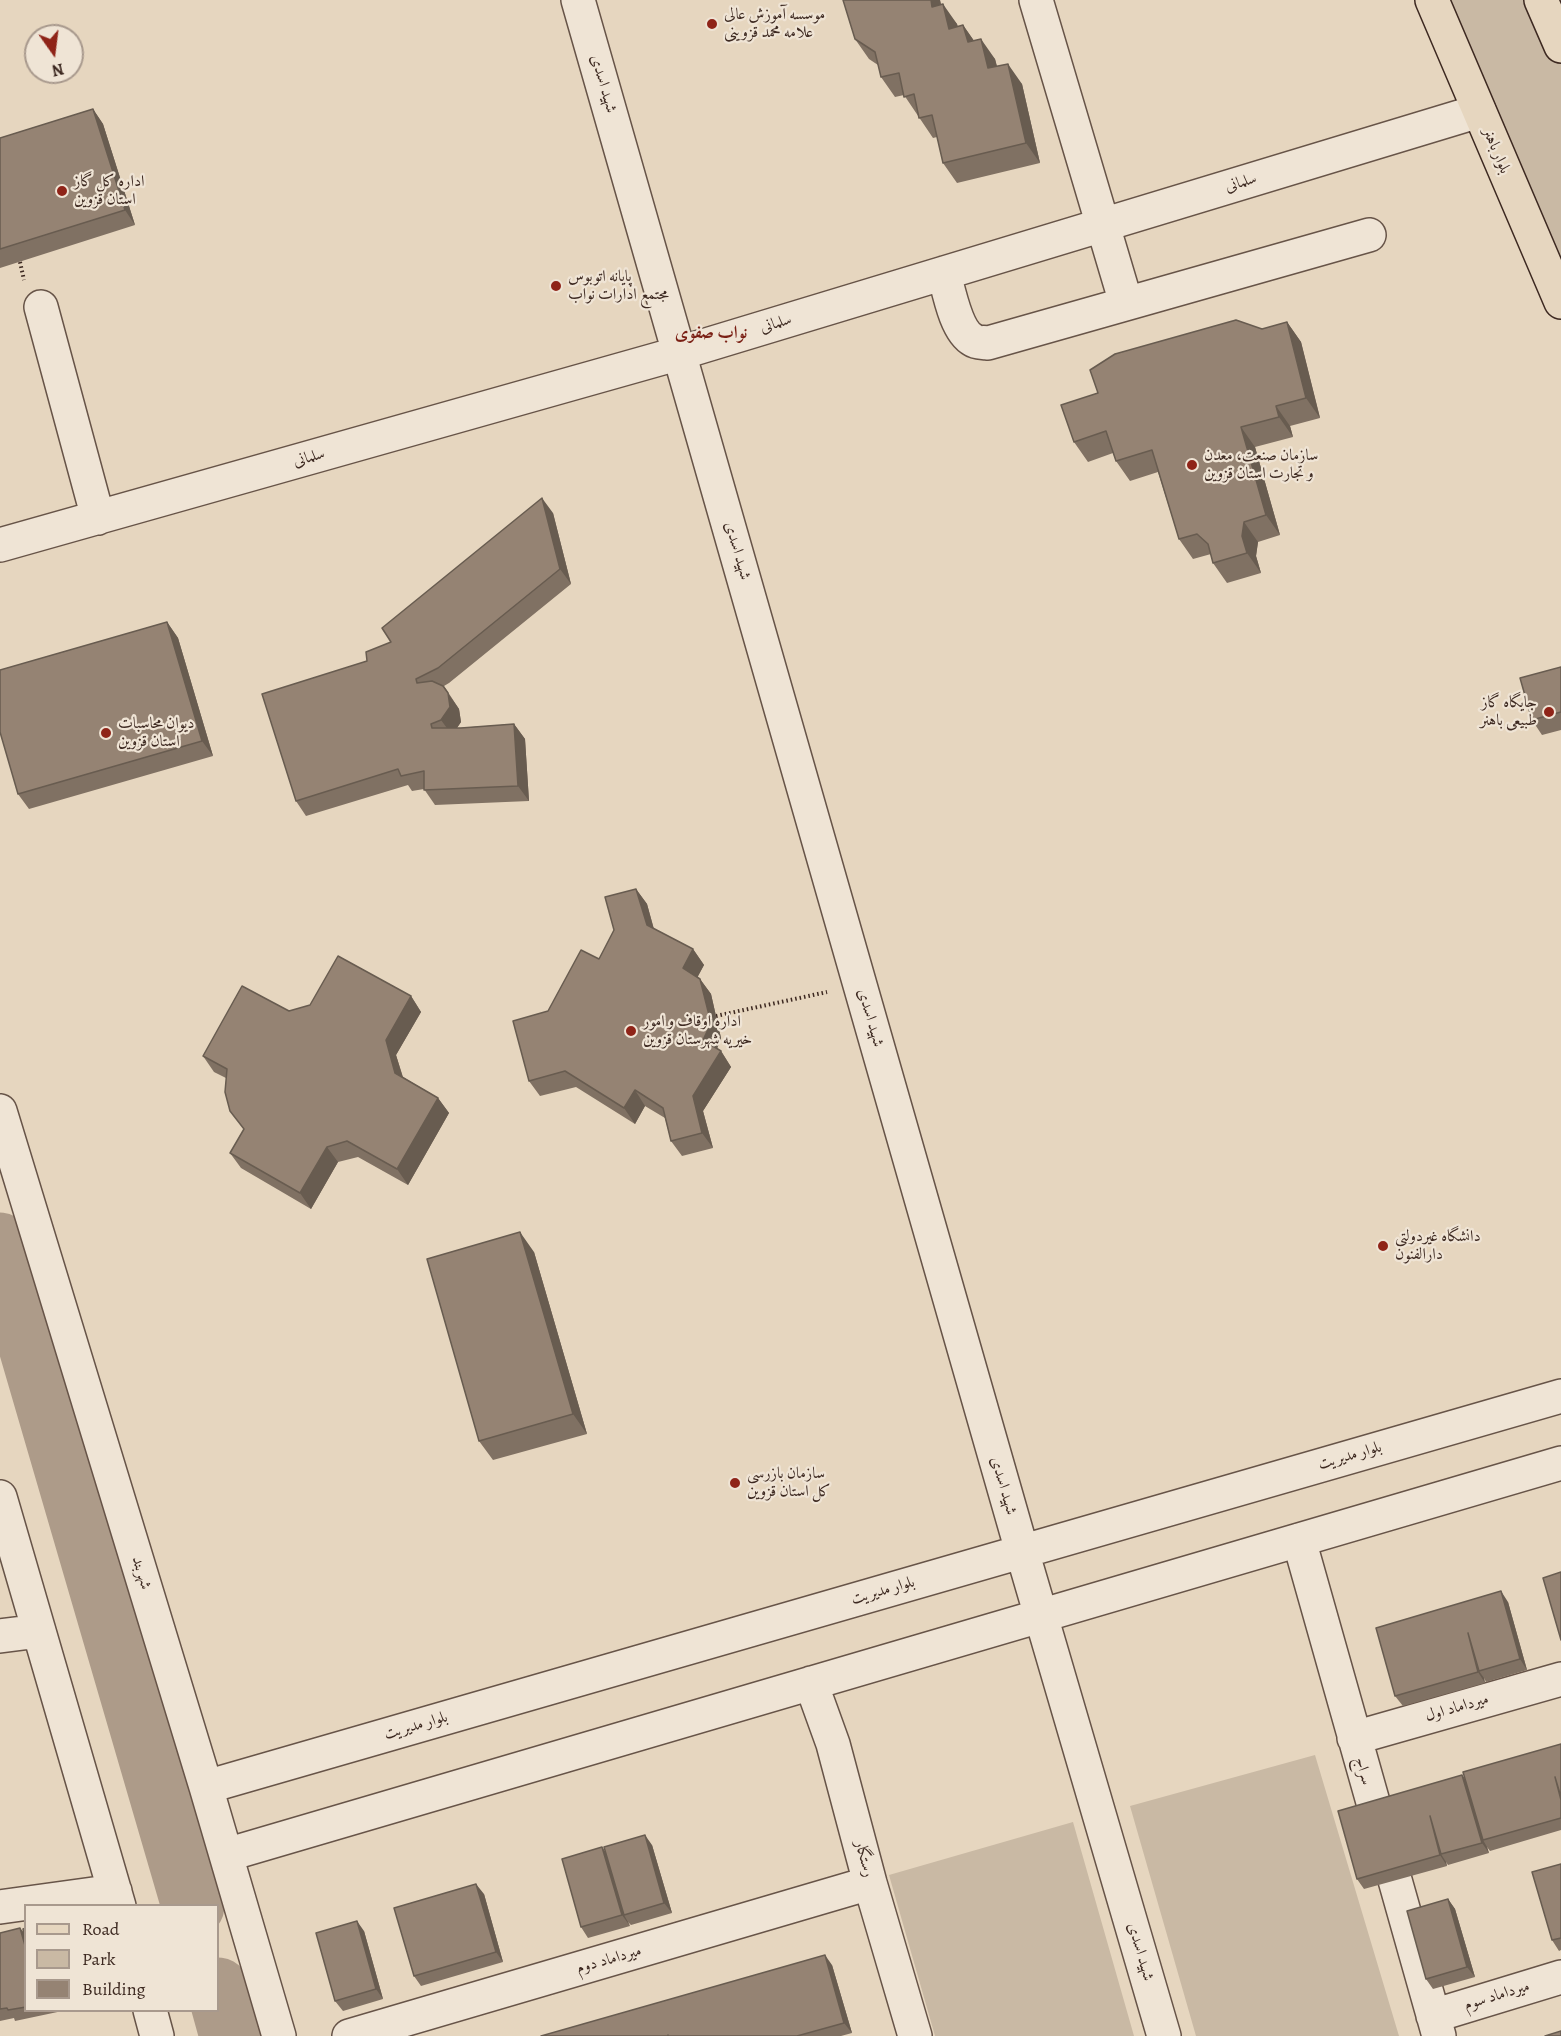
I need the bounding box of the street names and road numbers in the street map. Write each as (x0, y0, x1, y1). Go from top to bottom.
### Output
street label: شهید اسدی (586, 53, 620, 115)
street label: بلوار باهنر (1478, 125, 1514, 177)
street label: سلمانی (1223, 169, 1259, 197)
street label: سلمانی (758, 310, 794, 338)
street label: سلمانی (291, 444, 327, 472)
street label: شهید اسدی (720, 520, 754, 582)
street label: شهید اسدی (853, 987, 887, 1049)
street label: بلوار مدیریت (1316, 1438, 1384, 1474)
street label: شهید اسدی (986, 1455, 1020, 1517)
street label: شهربند (127, 1554, 155, 1592)
street label: بلوار مدیریت (849, 1573, 917, 1609)
street label: میرداماد اول (1423, 1690, 1491, 1726)
street label: بلوار مدیریت (382, 1708, 450, 1744)
street label: سراج (1350, 1755, 1376, 1787)
street label: رستگار (850, 1839, 878, 1879)
street label: شهید اسدی (1123, 1921, 1157, 1983)
street label: میرداماد دوم (574, 1942, 644, 1978)
street label: میرداماد سوم (1462, 1977, 1532, 2015)

